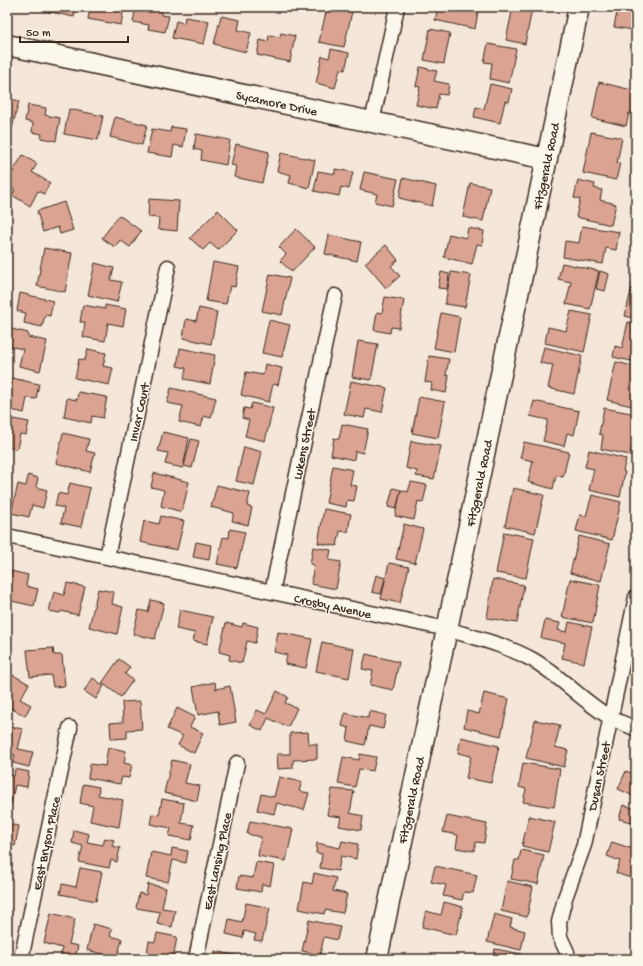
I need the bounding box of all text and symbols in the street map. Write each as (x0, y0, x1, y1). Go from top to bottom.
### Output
scale bar (20, 18, 128, 44)
text: 50 m (26, 27, 51, 41)
street label: Sycamore Drive (234, 89, 319, 120)
street label: Fitzgerald Road (531, 120, 564, 212)
street label: Invar Court (127, 380, 154, 443)
street label: Lukens Street (291, 406, 321, 481)
street label: Fitzgerald Road (464, 437, 497, 529)
street label: Crosby Avenue (292, 592, 373, 623)
street label: Dusan Street (586, 739, 615, 814)
street label: Fitzgerald Road (396, 754, 429, 846)
street label: East Bryson Place (30, 795, 65, 892)
street label: East Lansing Place (201, 811, 236, 912)

